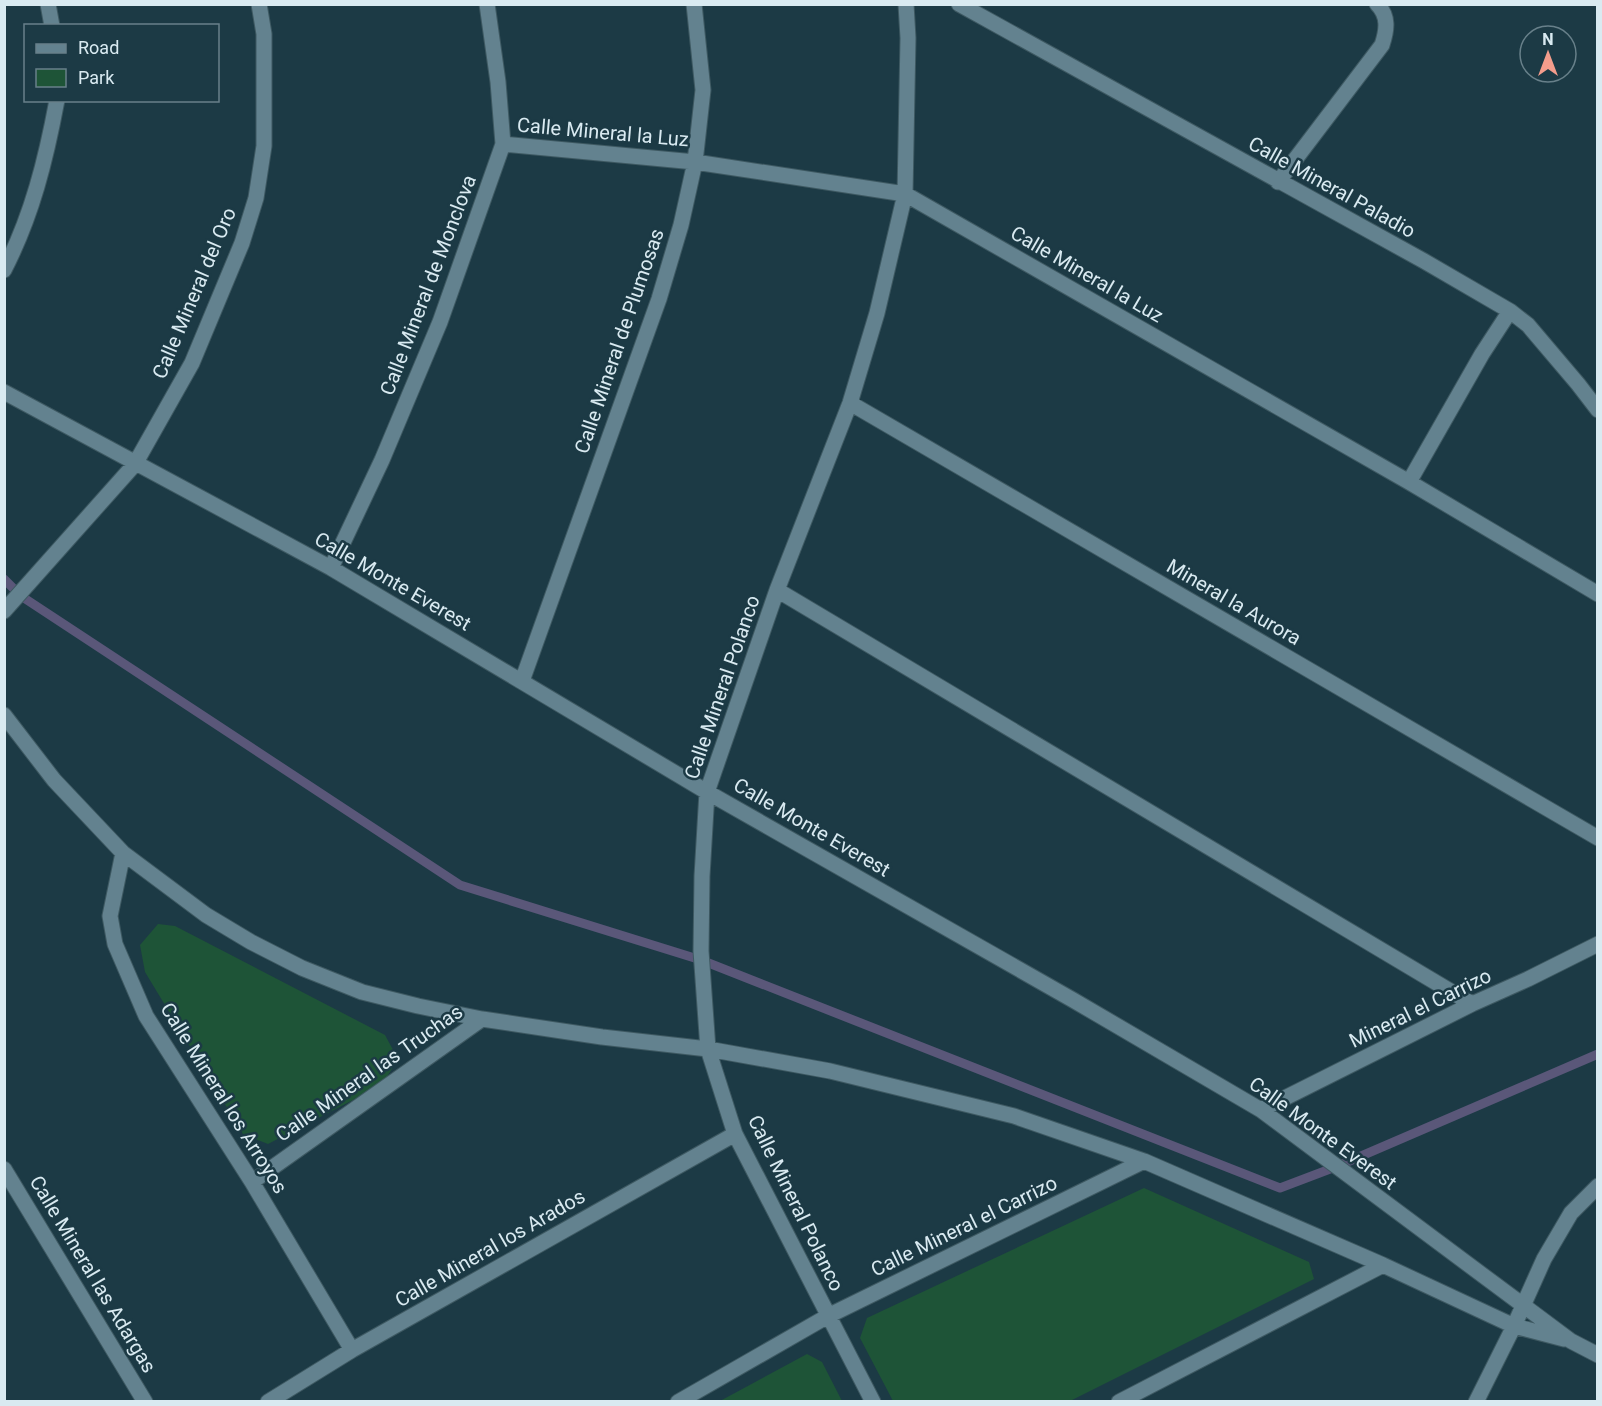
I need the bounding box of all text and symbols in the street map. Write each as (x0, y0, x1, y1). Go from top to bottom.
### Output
legend (24, 24, 219, 102)
north arrow (1518, 24, 1578, 84)
text: N (1542, 30, 1554, 49)
text: Road (78, 37, 119, 58)
text: Park (78, 67, 115, 88)
street label: Calle Mineral la Luz (516, 113, 690, 151)
street label: Calle Mineral Paladio (1244, 131, 1420, 243)
street label: Calle Mineral de Monclova (375, 171, 481, 399)
street label: Calle Mineral del Oro (147, 204, 241, 382)
street label: Calle Mineral la Luz (1006, 221, 1168, 327)
street label: Calle Mineral de Plumosas (569, 225, 669, 457)
street label: Calle Monte Everest (311, 526, 475, 636)
street label: Mineral la Aurora (1163, 554, 1305, 650)
street label: Calle Mineral Polanco (679, 592, 765, 782)
street label: Calle Monte Everest (730, 772, 894, 882)
street label: Mineral el Carrizo (1345, 963, 1495, 1053)
street label: Calle Mineral los Arroyos (155, 998, 293, 1198)
street label: Calle Mineral las Truchas (271, 999, 467, 1147)
street label: Calle Monte Everest (1245, 1071, 1401, 1195)
street label: Calle Mineral Polanco (743, 1111, 849, 1295)
street label: Calle Mineral el Carrizo (867, 1170, 1061, 1282)
street label: Calle Mineral las Adargas (25, 1171, 161, 1377)
street label: Calle Mineral los Arados (391, 1184, 589, 1312)

